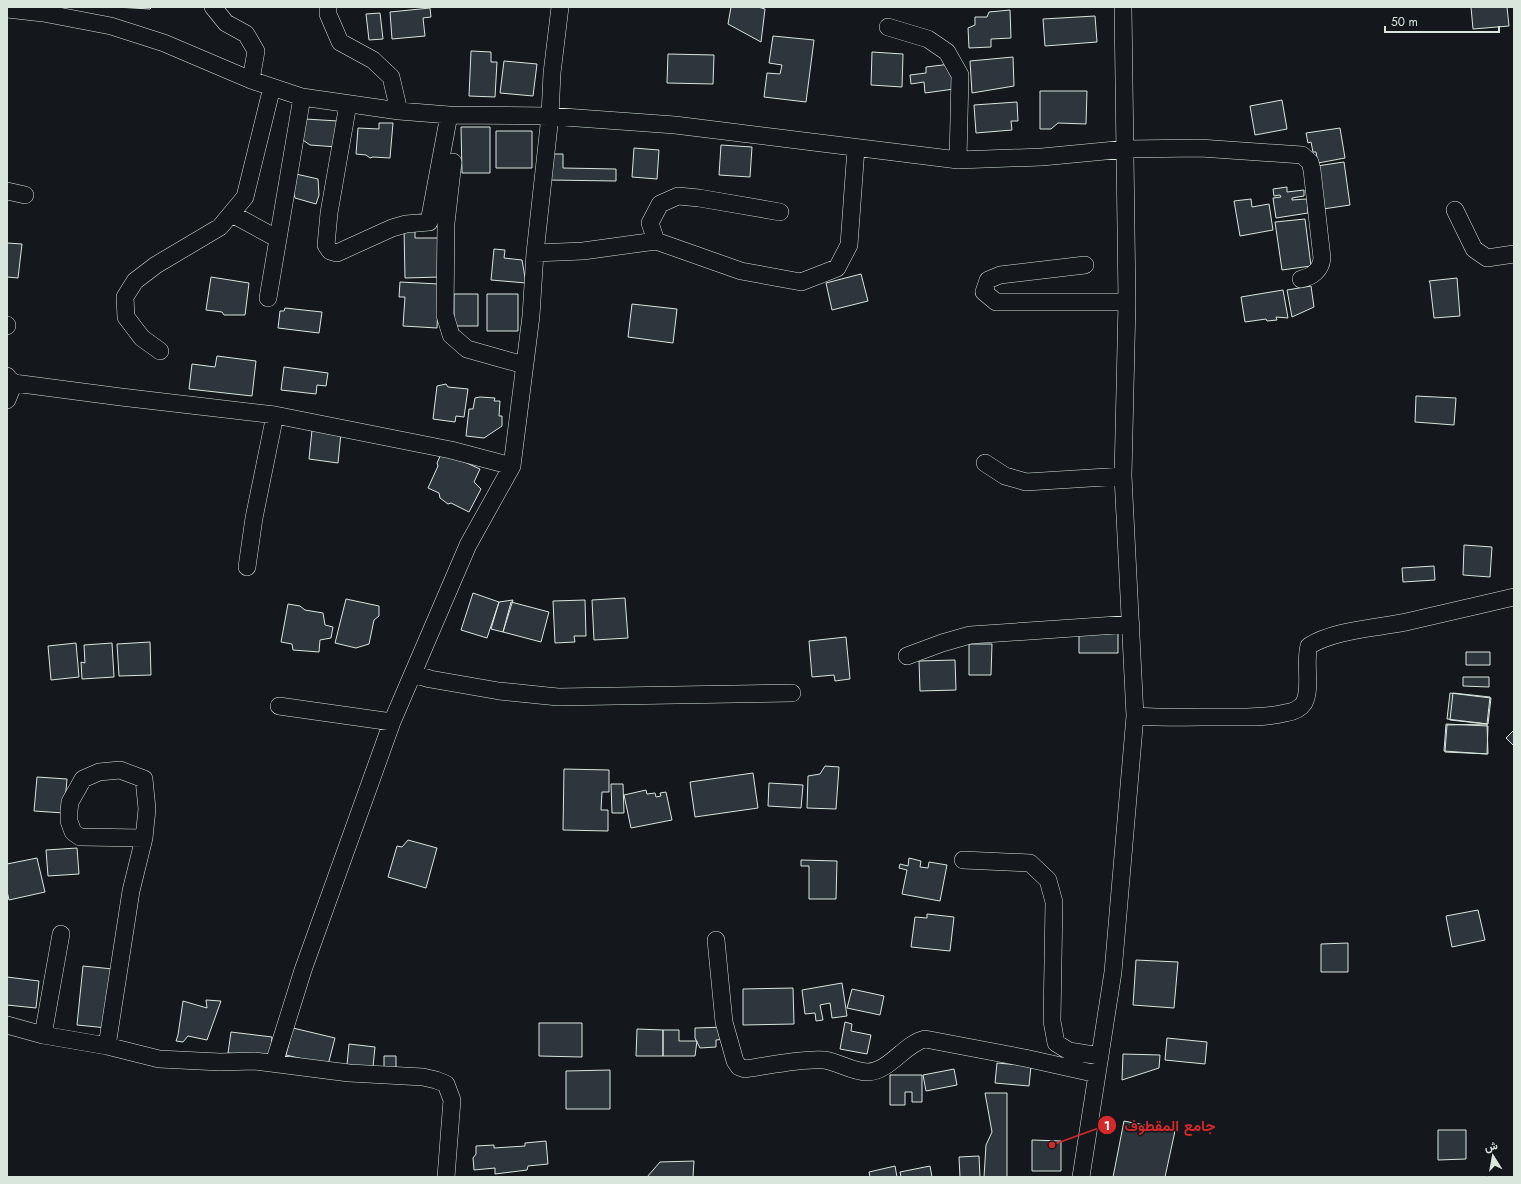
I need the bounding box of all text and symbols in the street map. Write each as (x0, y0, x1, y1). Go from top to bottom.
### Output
scale bar (1385, 8, 1499, 34)
text: 50 m (1391, 13, 1418, 31)
callout: جامع المقطوف (1097, 1112, 1224, 1139)
text: جامع المقطوف (1125, 1115, 1215, 1137)
text: 1 (1104, 1117, 1110, 1135)
north arrow (1473, 1136, 1513, 1176)
text: ش (1483, 1137, 1499, 1155)

